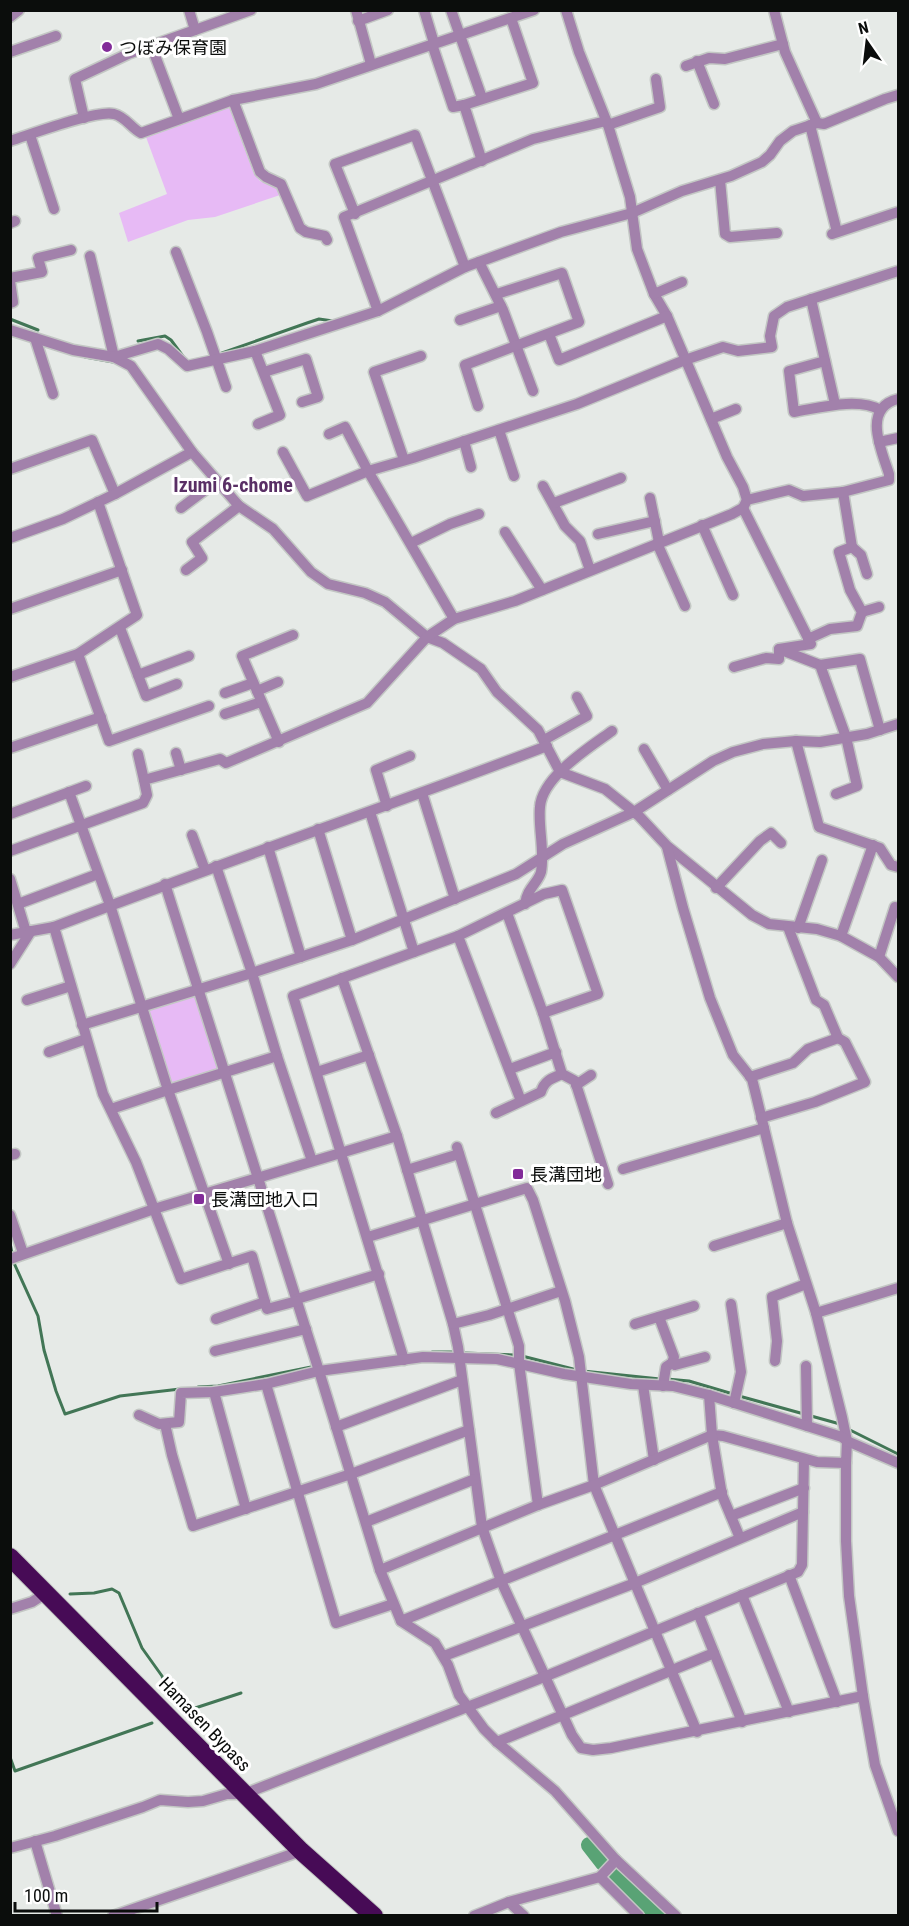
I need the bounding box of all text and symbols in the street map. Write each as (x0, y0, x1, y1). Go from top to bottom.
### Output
north arrow (837, 12, 897, 72)
text: N (856, 18, 871, 38)
place label: つぼみ保育園 (119, 37, 227, 58)
marker: つぼみ保育園 (100, 40, 114, 54)
district label: Izumi 6-chome (173, 473, 293, 497)
place label: 長溝団地 (530, 1164, 602, 1185)
marker: 長溝団地 (511, 1167, 525, 1181)
place label: 長溝団地入口 (211, 1189, 319, 1210)
marker: 長溝団地入口 (192, 1192, 206, 1206)
street label: Hamasen Bypass (155, 1673, 255, 1775)
scale bar (15, 1875, 158, 1913)
text: 100 m (24, 1885, 68, 1906)

